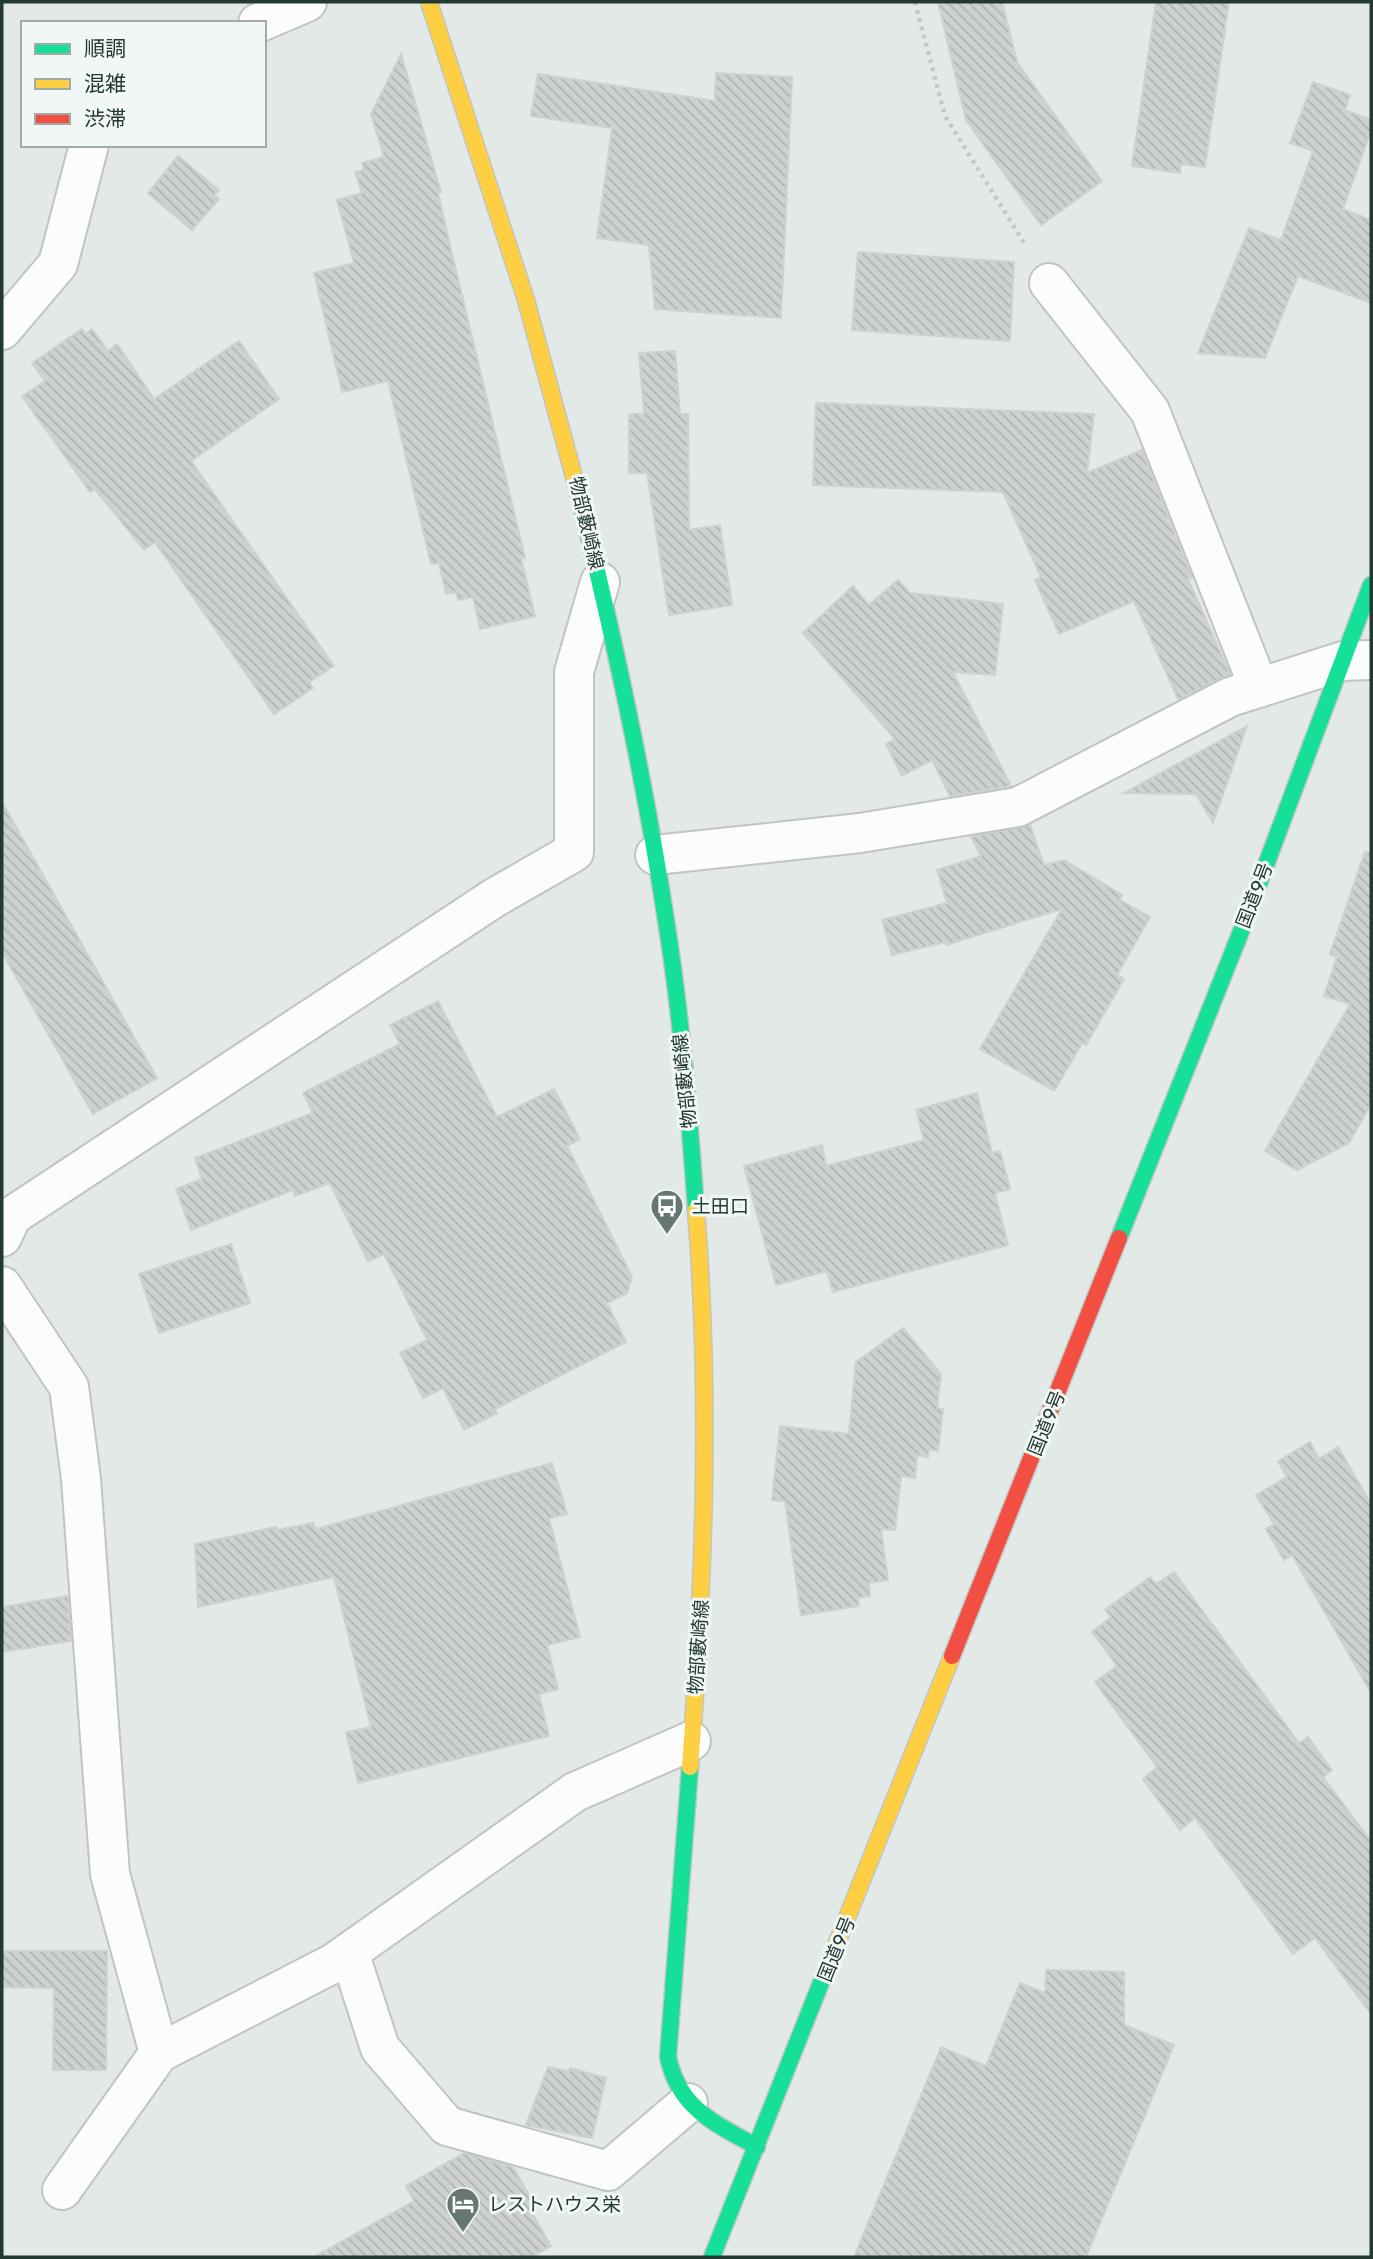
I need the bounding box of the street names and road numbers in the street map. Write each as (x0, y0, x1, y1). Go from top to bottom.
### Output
street label: 物部藪崎線 (565, 474, 608, 572)
street label: 国道9号 (1231, 859, 1277, 931)
street label: 物部藪崎線 (668, 1032, 701, 1129)
street label: 国道9号 (1023, 1387, 1070, 1459)
street label: 物部藪崎線 (684, 1599, 713, 1695)
street label: 国道9号 (813, 1913, 860, 1985)

